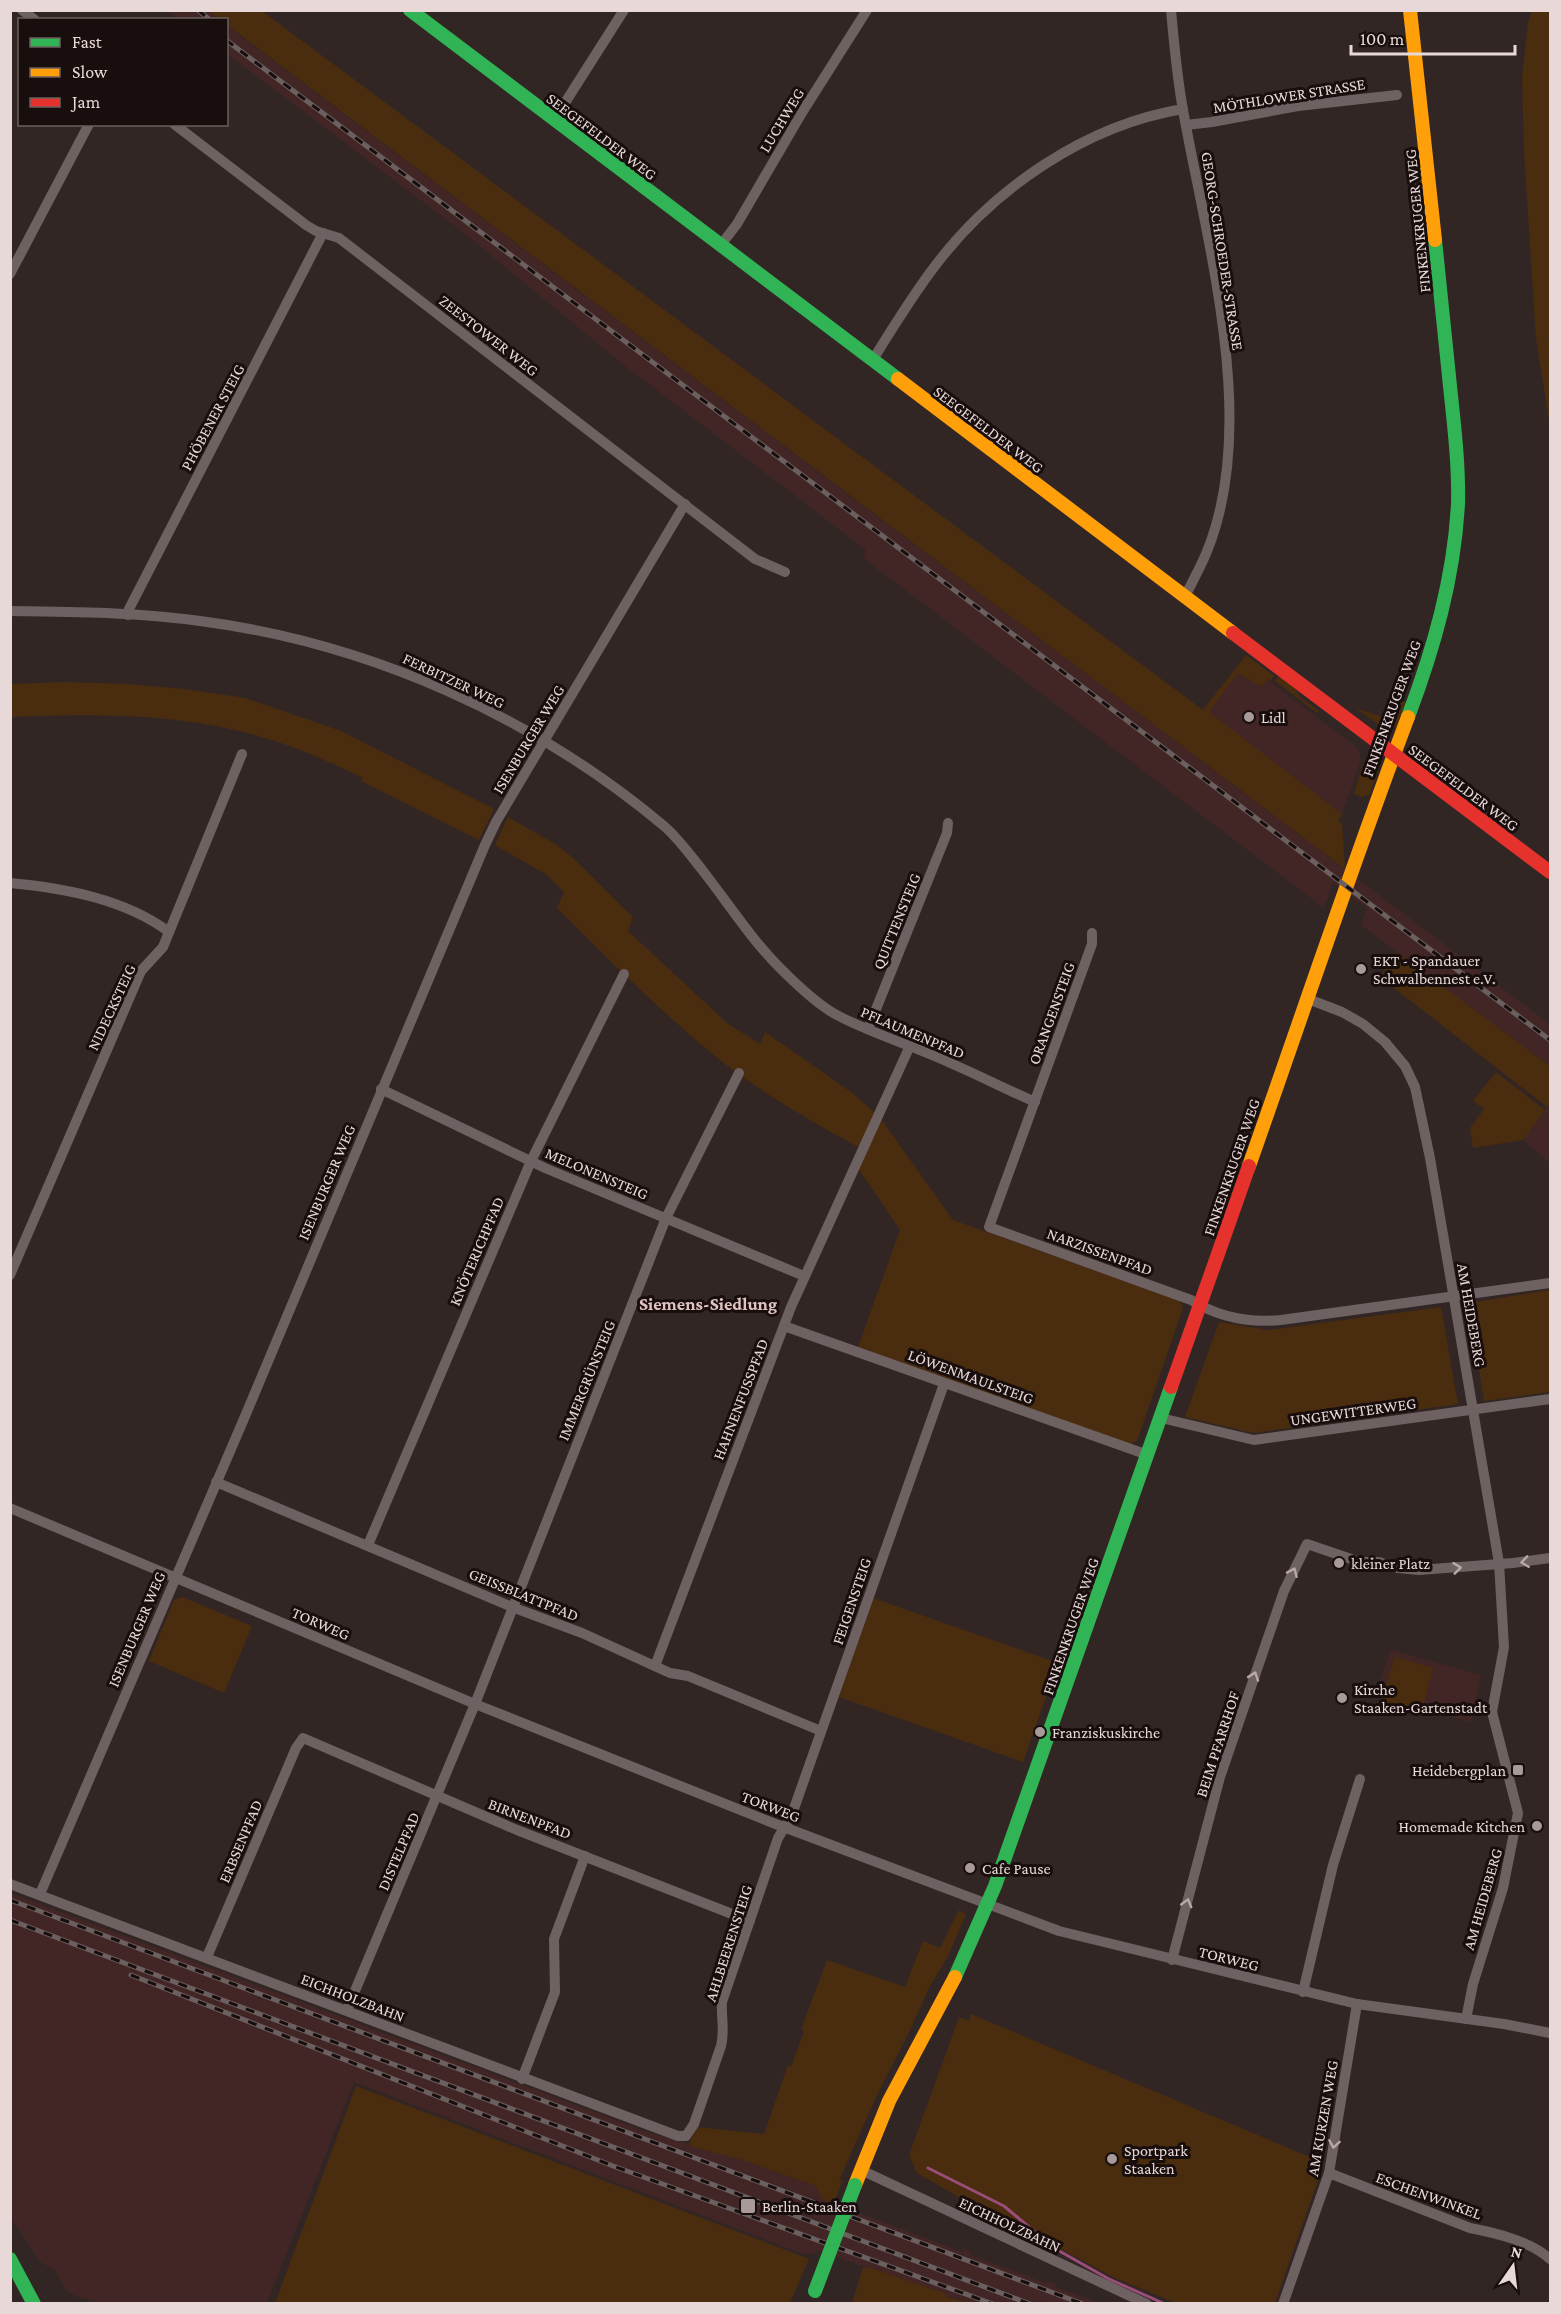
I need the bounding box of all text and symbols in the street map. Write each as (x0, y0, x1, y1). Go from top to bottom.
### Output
legend (18, 18, 228, 126)
scale bar (1351, 18, 1514, 56)
text: 100 m (1360, 29, 1405, 49)
text: Fast (72, 32, 103, 52)
text: Slow (72, 62, 108, 82)
street label: MÖTHLOWER STRASSE (1212, 75, 1367, 116)
street label: LUCHWEG (756, 85, 807, 155)
street label: SEEGEFELDER WEG (544, 90, 660, 183)
text: Jam (70, 92, 101, 112)
street label: FINKENKRUGER WEG (1402, 148, 1433, 293)
street label: GEORG-SCHROEDER-STRASSE (1198, 151, 1247, 352)
street label: ZEESTOWER WEG (436, 292, 542, 379)
street label: PHÖBENER STEIG (177, 361, 248, 473)
street label: SEEGEFELDER WEG (931, 383, 1047, 476)
street label: FINKENKRUGER WEG (1359, 638, 1424, 779)
street label: FERBITZER WEG (400, 649, 507, 711)
street label: ISENBURGER WEG (489, 682, 568, 797)
place label: Lidl (1261, 709, 1286, 726)
marker: Lidl (1242, 710, 1256, 724)
street label: SEEGEFELDER WEG (1406, 741, 1522, 834)
street label: QUITTENSTEIG (869, 871, 924, 972)
place label: EKT - Spandauer Schwalbennest e.V. (1373, 952, 1496, 987)
street label: ORANGENSTEIG (1025, 960, 1078, 1067)
street label: NIDECKSTEIG (84, 961, 139, 1053)
marker: EKT - Spandauer Schwalbennest e.V. (1354, 962, 1368, 976)
street label: PFLAUMENPFAD (858, 1003, 967, 1062)
street label: FINKENKRUGER WEG (1200, 1096, 1263, 1238)
street label: ISENBURGER WEG (295, 1122, 358, 1242)
street label: MELONENSTEIG (543, 1144, 651, 1203)
street label: KNÖTERICHPFAD (446, 1194, 507, 1308)
street label: NARZISSENPFAD (1045, 1225, 1155, 1278)
street label: AM HEIDEBERG (1454, 1262, 1489, 1368)
district label: Siemens-Siedlung (639, 1294, 777, 1314)
street label: IMMERGRÜNSTEIG (555, 1318, 618, 1443)
street label: HAHNENFUSSPFAD (710, 1336, 771, 1462)
street label: LÖWENMAULSTEIG (906, 1346, 1036, 1407)
street label: UNGEWITTERWEG (1289, 1394, 1417, 1429)
street label: FINKENKRUGER WEG (1039, 1555, 1102, 1697)
place label: kleiner Platz (1351, 1555, 1430, 1572)
one-way arrow (1520, 1555, 1529, 1567)
street label: FEIGENSTEIG (829, 1556, 874, 1647)
marker: kleiner Platz (1332, 1556, 1346, 1570)
one-way arrow (1453, 1563, 1462, 1575)
street label: GEISSBLATTPFAD (467, 1565, 581, 1624)
one-way arrow (1286, 1567, 1298, 1578)
street label: ISENBURGER WEG (105, 1569, 168, 1689)
street label: TORWEG (289, 1604, 352, 1643)
one-way arrow (1247, 1671, 1260, 1682)
place label: Kirche Staaken-Gartenstadt (1354, 1681, 1488, 1716)
street label: BEIM PFARRHOF (1192, 1689, 1243, 1799)
marker: Kirche Staaken-Gartenstadt (1335, 1691, 1349, 1705)
place label: Franziskuskirche (1052, 1724, 1160, 1741)
marker: Franziskuskirche (1033, 1725, 1047, 1739)
place label: Heidebergplan (1412, 1762, 1506, 1780)
marker: Heidebergplan (1511, 1763, 1525, 1777)
street label: TORWEG (739, 1788, 802, 1825)
street label: BIRNENPFAD (486, 1795, 574, 1842)
street label: ERBSENPFAD (215, 1797, 266, 1885)
street label: DISTELPFAD (374, 1809, 423, 1893)
place label: Homemade Kitchen (1399, 1818, 1525, 1835)
marker: Homemade Kitchen (1530, 1819, 1544, 1833)
street label: AM HEIDEBERG (1460, 1846, 1505, 1952)
place label: Cafe Pause (982, 1860, 1050, 1877)
marker: Cafe Pause (963, 1861, 977, 1875)
street label: AHLBEERENSTEIG (702, 1883, 755, 2004)
one-way arrow (1179, 1898, 1192, 1908)
street label: TORWEG (1197, 1943, 1261, 1974)
street label: EICHHOLZBAHN (299, 1970, 407, 2025)
street label: AM KURZEN WEG (1304, 2059, 1341, 2177)
one-way arrow (1328, 2140, 1340, 2149)
place label: Sportpark Staaken (1124, 2142, 1188, 2177)
marker: Sportpark Staaken (1105, 2152, 1119, 2166)
street label: ESCHENWINKEL (1374, 2168, 1484, 2222)
street label: EICHHOLZBAHN (956, 2194, 1063, 2255)
marker: Berlin-Staaken (739, 2197, 757, 2215)
place label: Berlin-Staaken (762, 2198, 857, 2215)
north arrow (1483, 2236, 1543, 2296)
text: N (1509, 2242, 1524, 2262)

